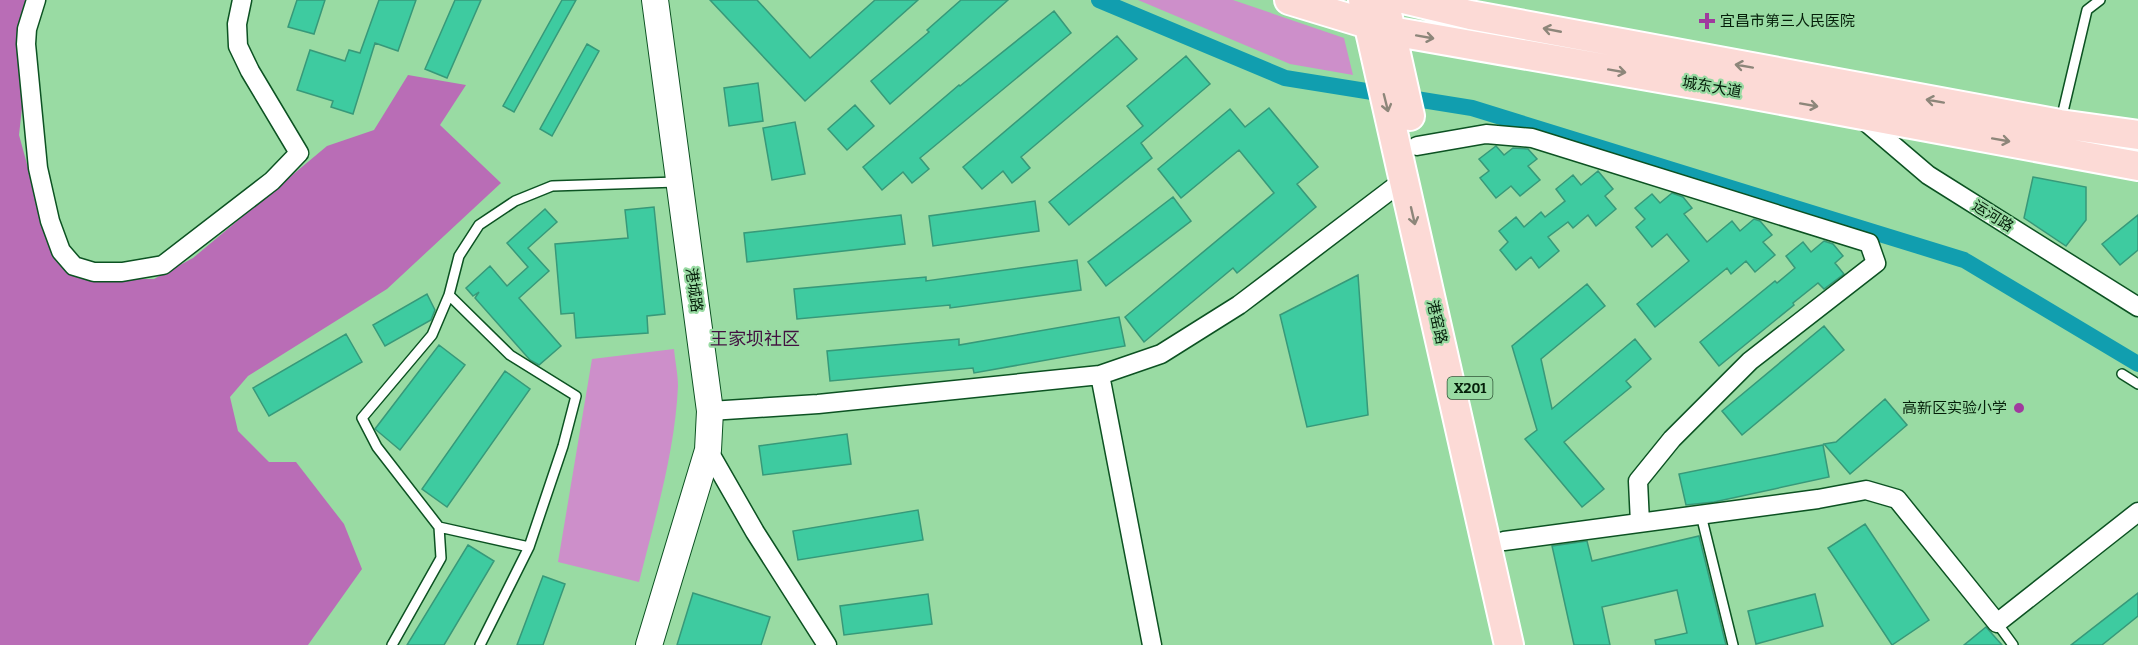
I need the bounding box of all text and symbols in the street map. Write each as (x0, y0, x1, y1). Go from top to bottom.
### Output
marker: 宜昌市第三人民医院 (1698, 12, 1716, 30)
place label: 宜昌市第三人民医院 (1720, 12, 1855, 30)
one-way arrow (1543, 24, 1562, 35)
one-way arrow (1414, 32, 1434, 43)
one-way arrow (1734, 60, 1754, 71)
one-way arrow (1607, 65, 1626, 76)
street label: 城东大道 (1681, 73, 1743, 101)
one-way arrow (1381, 93, 1393, 112)
one-way arrow (1926, 95, 1946, 106)
one-way arrow (1799, 100, 1818, 111)
one-way arrow (1990, 135, 2010, 146)
street label: 运河路 (1969, 196, 2017, 236)
one-way arrow (1408, 206, 1419, 226)
street label: 港城路 (682, 266, 706, 314)
street label: 港窑路 (1423, 298, 1451, 346)
district label: 王家坝社区 (710, 328, 800, 350)
road number: X201 (1448, 377, 1492, 399)
place label: 高新区实验小学 (1902, 399, 2007, 417)
marker: 高新区实验小学 (2012, 401, 2026, 415)

